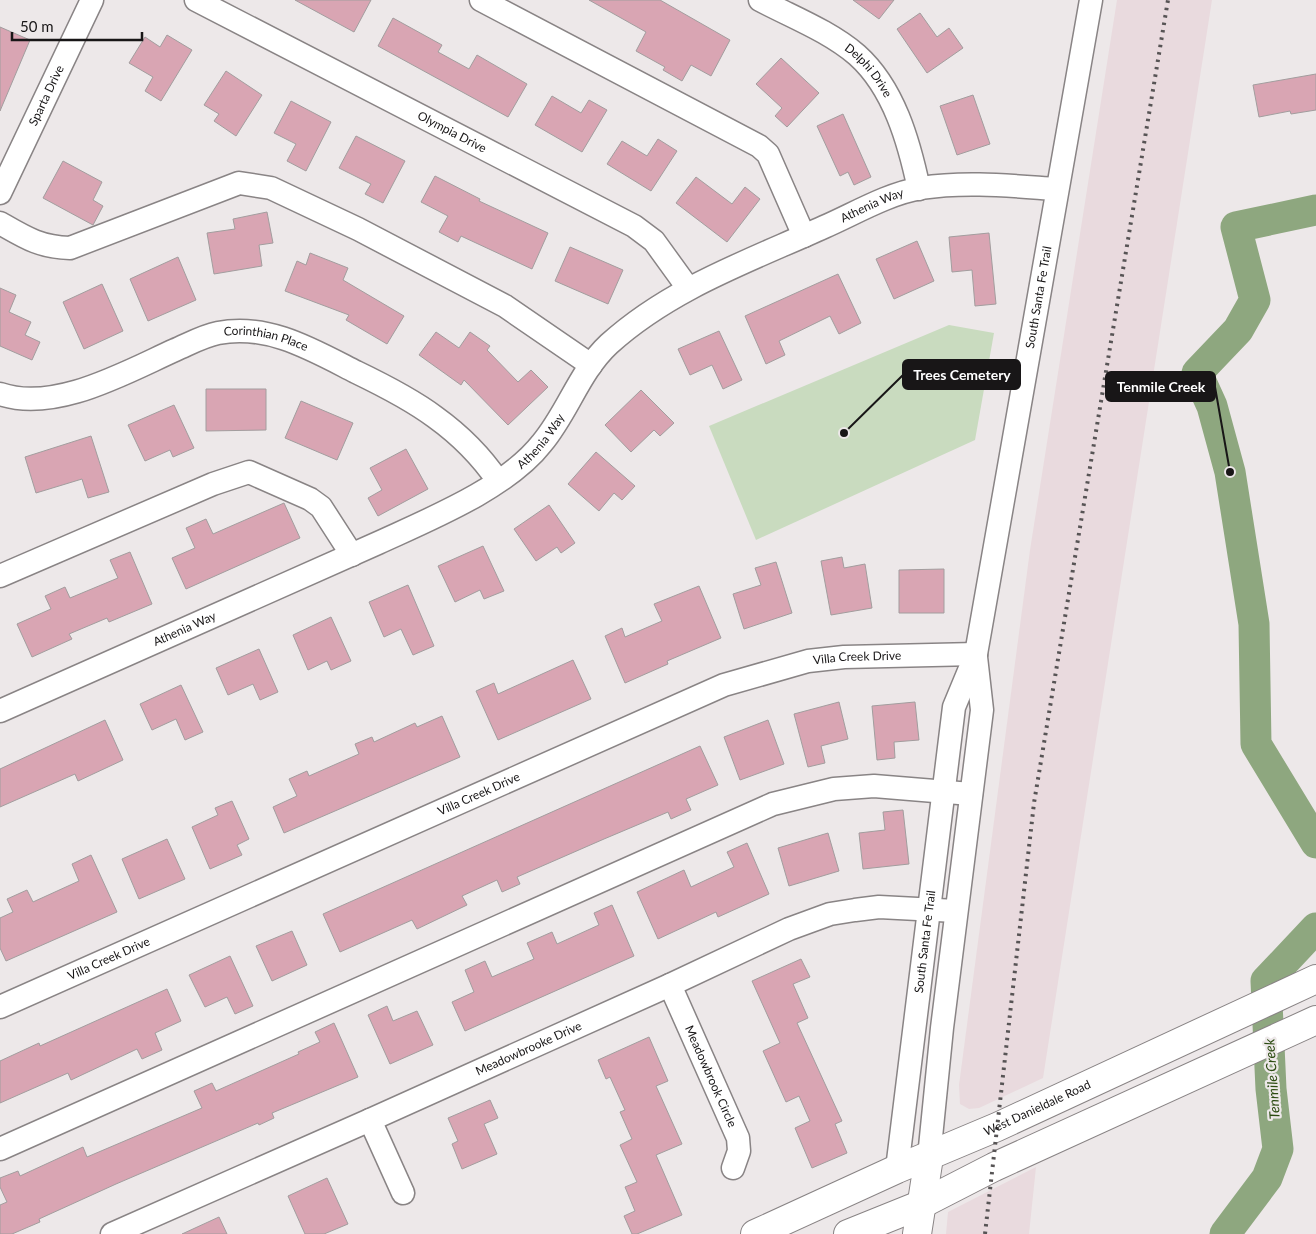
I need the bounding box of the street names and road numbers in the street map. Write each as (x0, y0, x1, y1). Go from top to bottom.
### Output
street label: Delphi Drive (842, 40, 896, 100)
street label: Sparta Drive (25, 63, 67, 128)
street label: Olympia Drive (415, 108, 489, 156)
street label: Athenia Way (838, 184, 906, 225)
street label: South Santa Fe Trail (1022, 245, 1055, 350)
street label: Corinthian Place (223, 323, 311, 354)
street label: Athenia Way (514, 410, 568, 472)
street label: Athenia Way (151, 608, 219, 649)
street label: Villa Creek Drive (812, 648, 901, 667)
street label: Villa Creek Drive (435, 769, 522, 818)
street label: South Santa Fe Trail (911, 889, 938, 994)
street label: Villa Creek Drive (65, 933, 152, 983)
street label: Meadowbrooke Drive (473, 1018, 584, 1078)
street label: Meadowbrook Circle (682, 1023, 740, 1129)
street label: West Danieldale Road (981, 1077, 1093, 1139)

